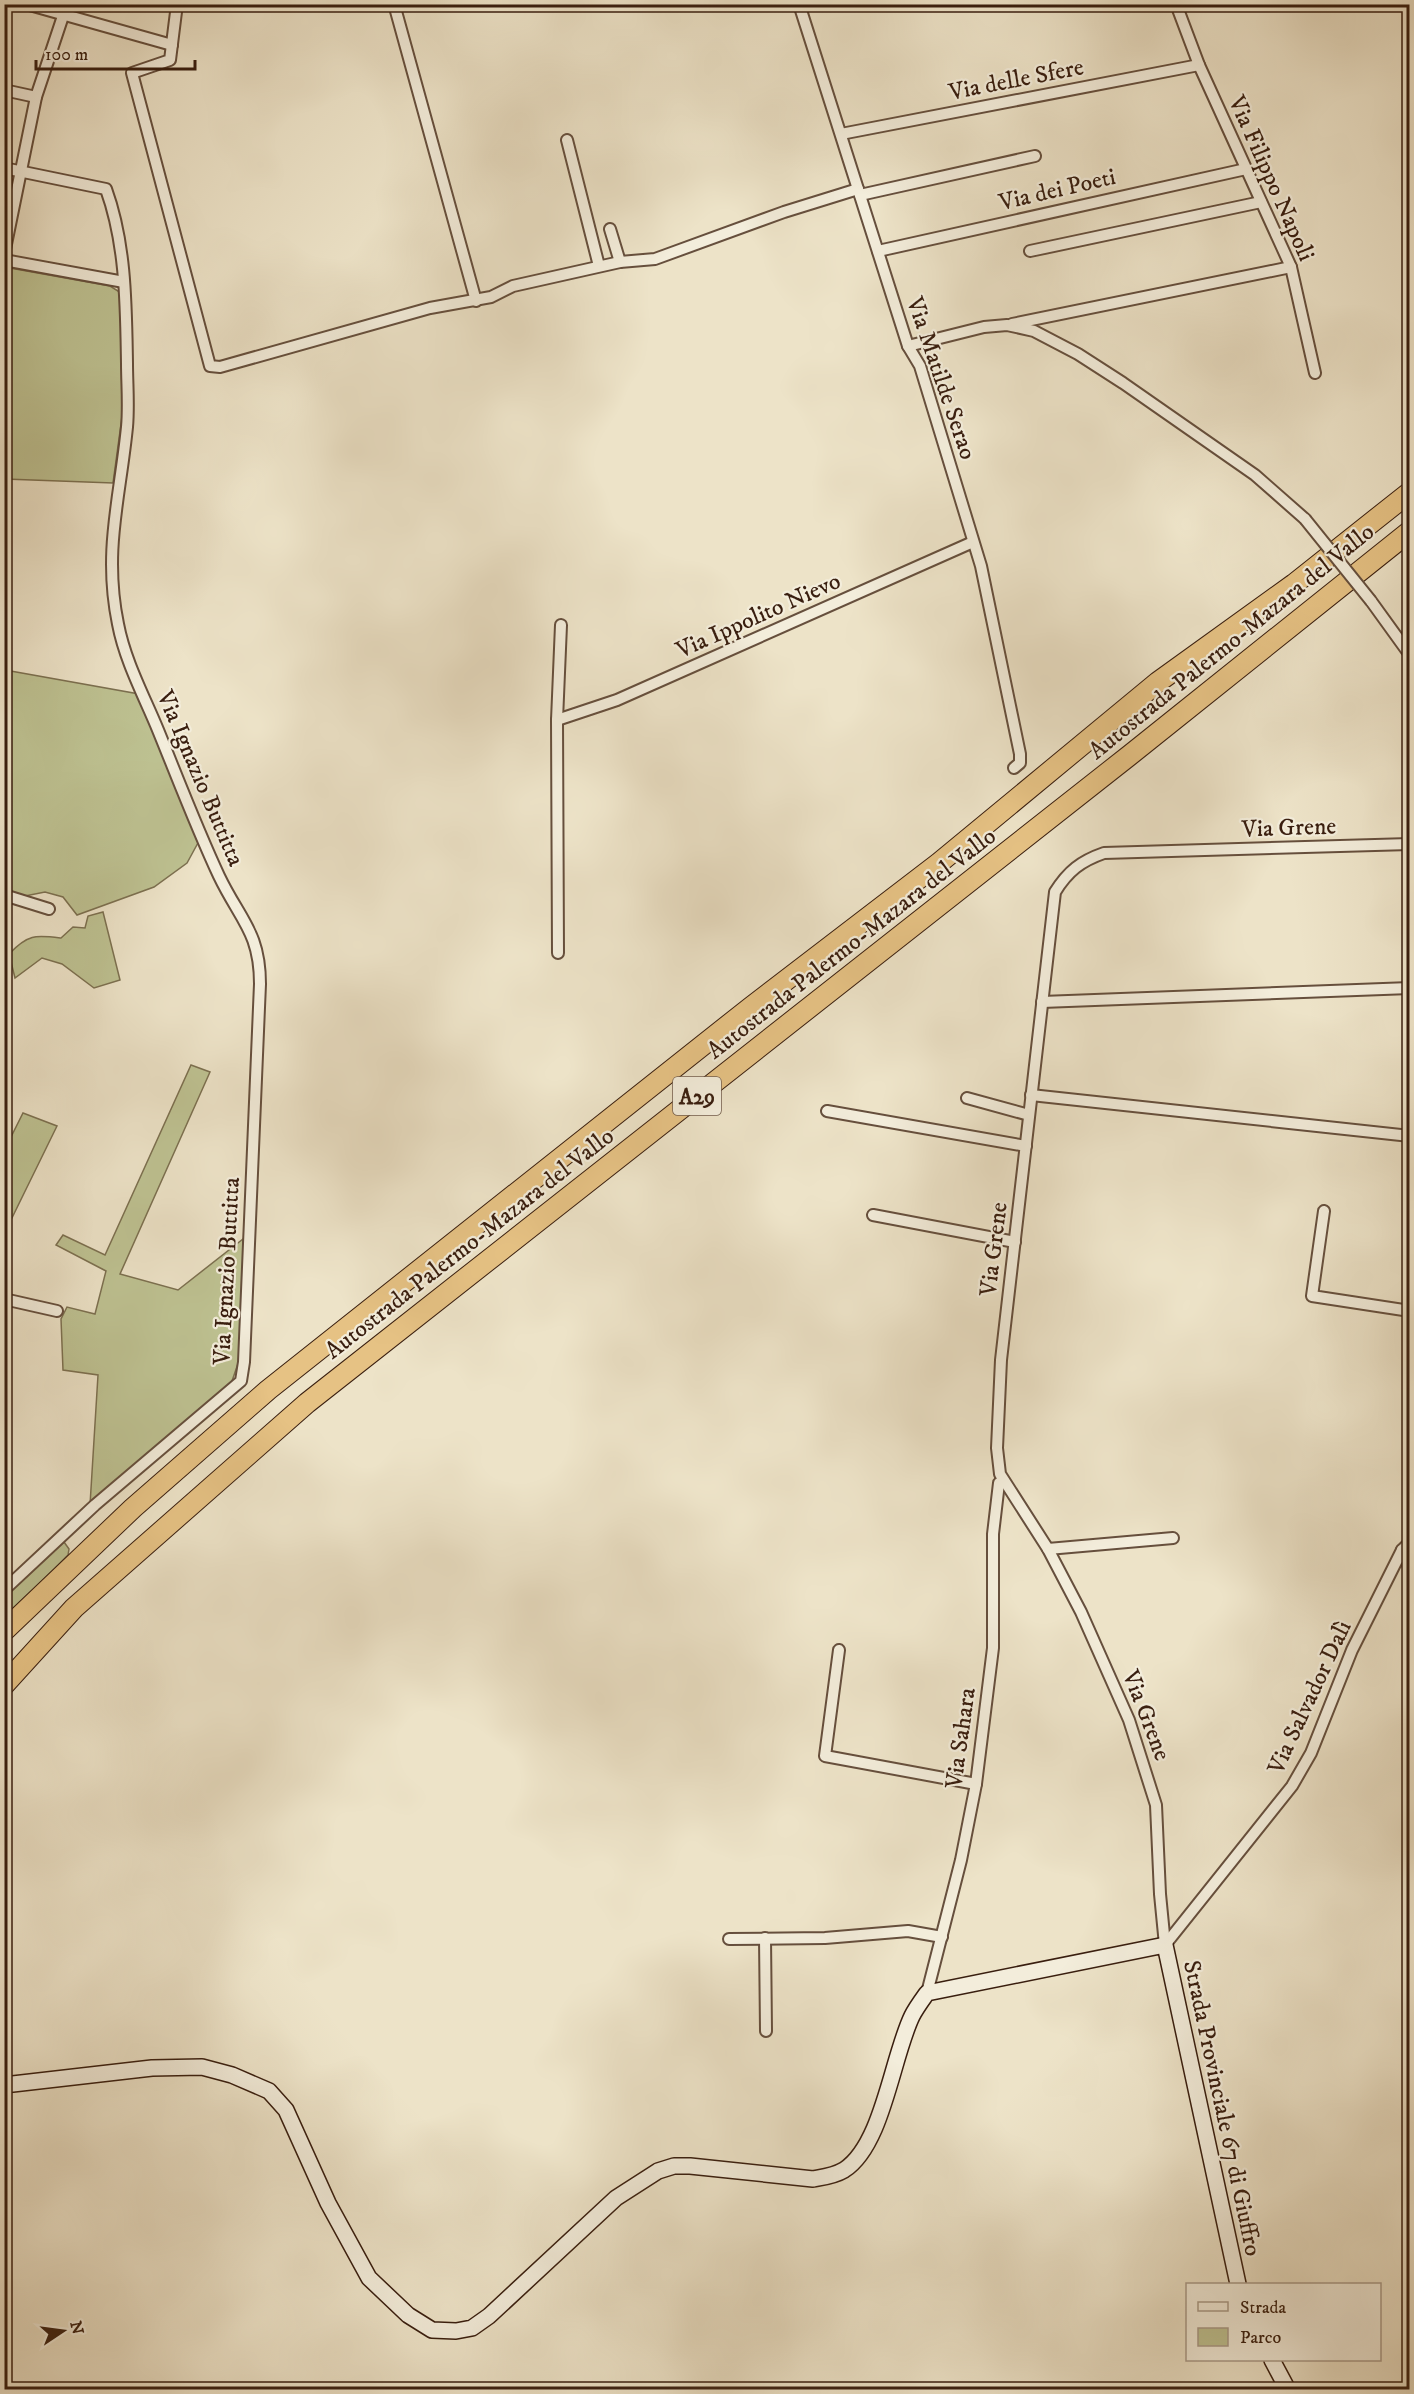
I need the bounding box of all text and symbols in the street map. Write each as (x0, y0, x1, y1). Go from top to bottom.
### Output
scale bar (36, 33, 195, 71)
text: 100 m (45, 44, 88, 66)
street label: Via delle Sfere (945, 52, 1086, 108)
street label: Via Filippo Napoli (1221, 90, 1321, 266)
street label: Via dei Poeti (995, 162, 1118, 218)
street label: Via Matilde Serao (899, 292, 983, 464)
street label: Autostrada Palermo-Mazara del Vallo (1083, 517, 1381, 766)
street label: Via Ippolito Nievo (671, 566, 845, 666)
street label: Via Ignazio Buttitta (149, 685, 251, 872)
street label: Via Grene (1240, 811, 1337, 845)
street label: Autostrada Palermo-Mazara del Vallo (701, 821, 1002, 1066)
road number: A29 (673, 1077, 721, 1115)
street label: Autostrada Palermo-Mazara del Vallo (319, 1121, 620, 1366)
street label: Via Ignazio Buttitta (207, 1176, 247, 1367)
street label: Via Grene (973, 1200, 1015, 1299)
street label: Via Salvador Dalì (1261, 1616, 1359, 1780)
street label: Via Grene (1115, 1665, 1177, 1765)
street label: Via Sahara (939, 1685, 983, 1791)
street label: Strada Provinciale 67 di Giuffro (1176, 1958, 1268, 2259)
legend (1186, 2283, 1381, 2361)
text: Strada (1240, 2297, 1287, 2319)
north arrow (33, 2301, 93, 2361)
text: N (65, 2319, 88, 2337)
text: Parco (1240, 2327, 1281, 2349)

